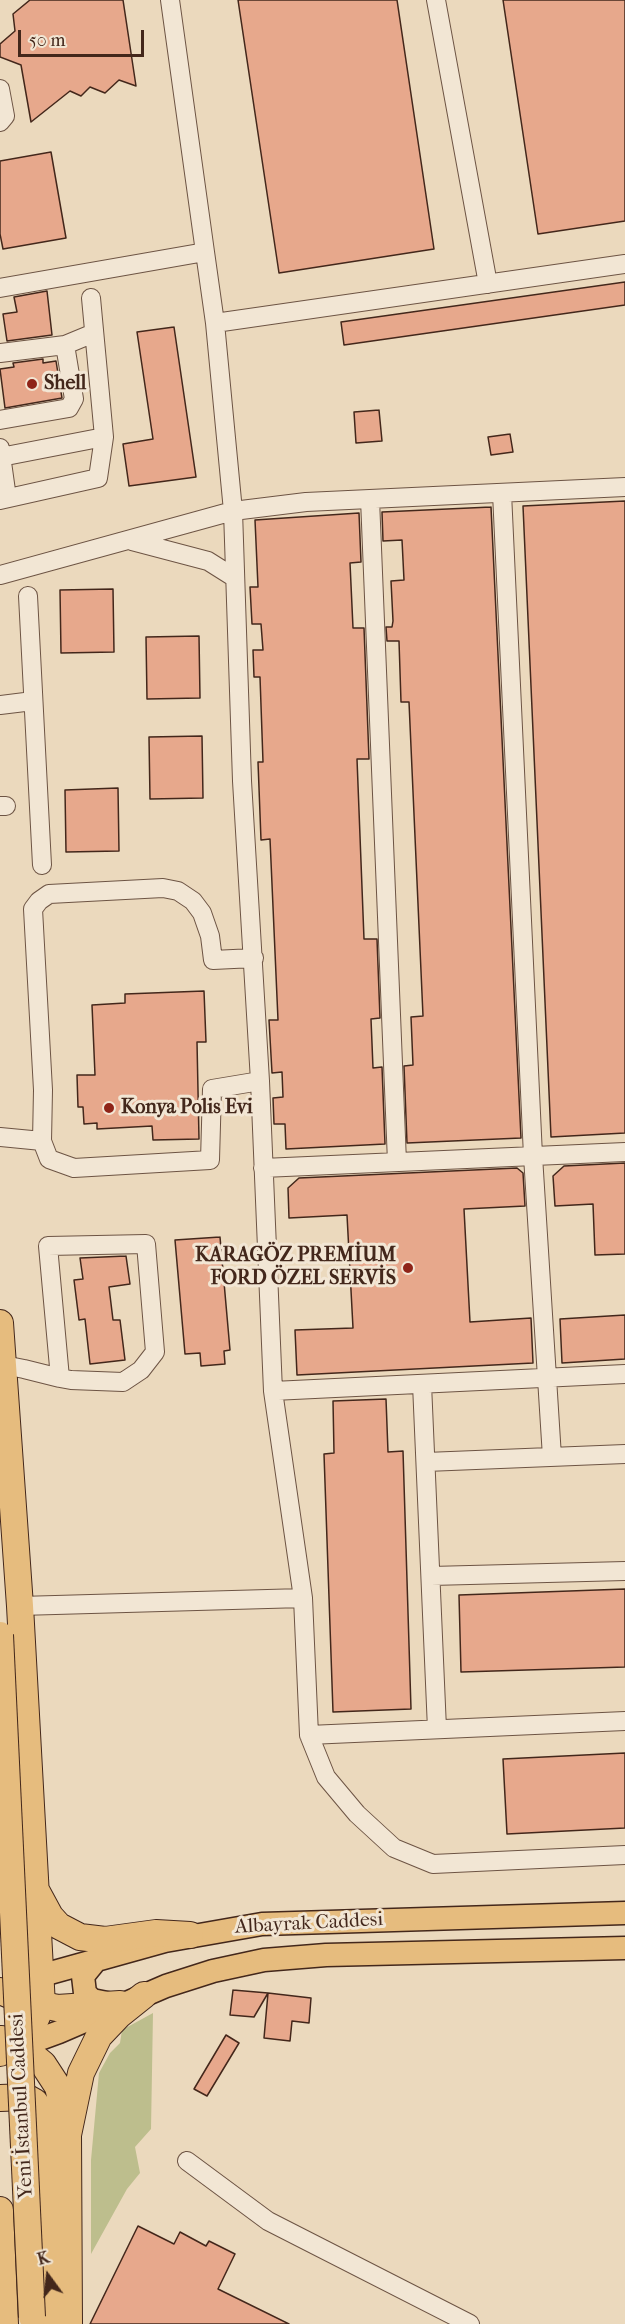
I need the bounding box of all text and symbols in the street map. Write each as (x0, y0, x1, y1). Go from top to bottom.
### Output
scale bar (21, 18, 147, 56)
text: 50 m (29, 30, 65, 51)
place label: Shell (44, 372, 86, 396)
marker: Shell (25, 377, 39, 391)
place label: Konya Polis Evi (121, 1096, 253, 1120)
marker: Konya Polis Evi (102, 1101, 116, 1115)
place label: KARAGÖZ PREMİUM FORD ÖZEL SERVİS (195, 1244, 396, 1291)
marker: KARAGÖZ PREMİUM FORD ÖZEL SERVİS (401, 1261, 415, 1275)
street label: Albayrak Caddesi (234, 1908, 384, 1940)
street label: Yeni İstanbul Caddesi (5, 2013, 39, 2199)
north arrow (18, 2246, 78, 2306)
text: K (35, 2247, 51, 2269)

